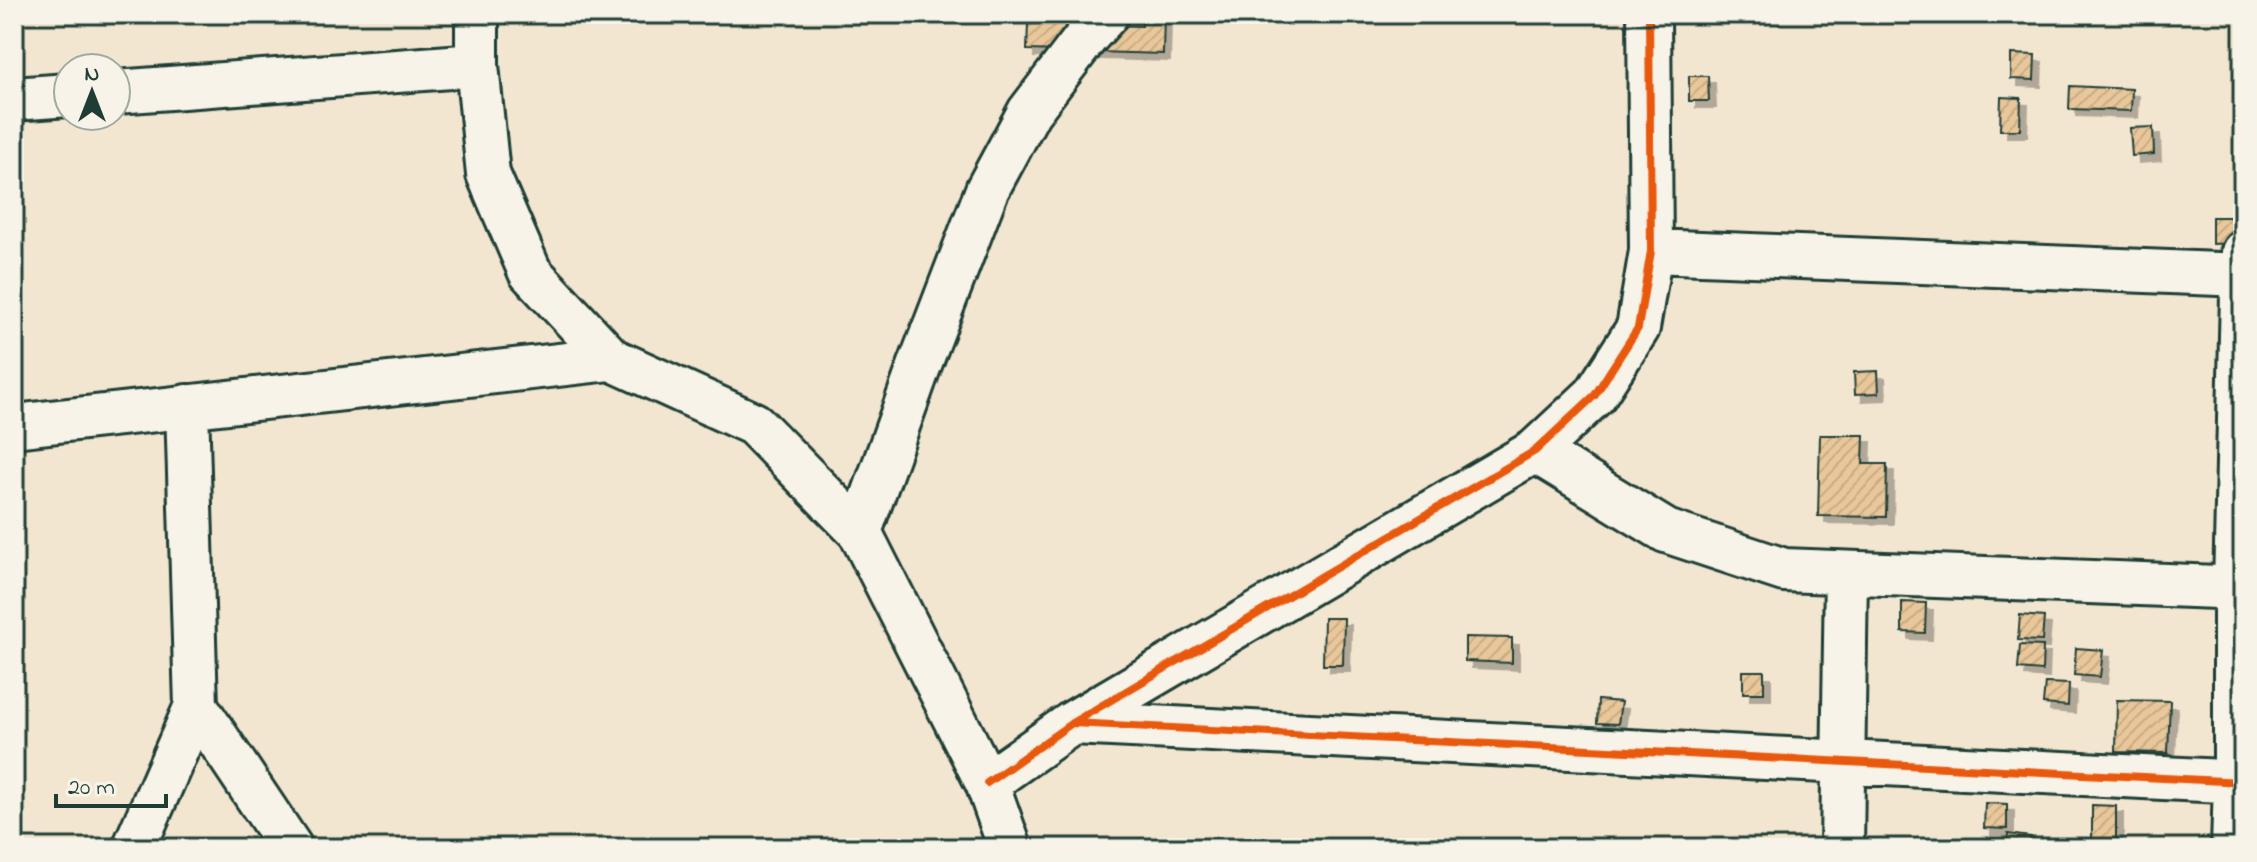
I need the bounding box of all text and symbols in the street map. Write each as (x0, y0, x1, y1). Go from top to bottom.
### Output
north arrow (52, 52, 132, 132)
text: N (85, 59, 99, 91)
scale bar (56, 758, 166, 808)
text: 20 m (68, 771, 115, 806)

